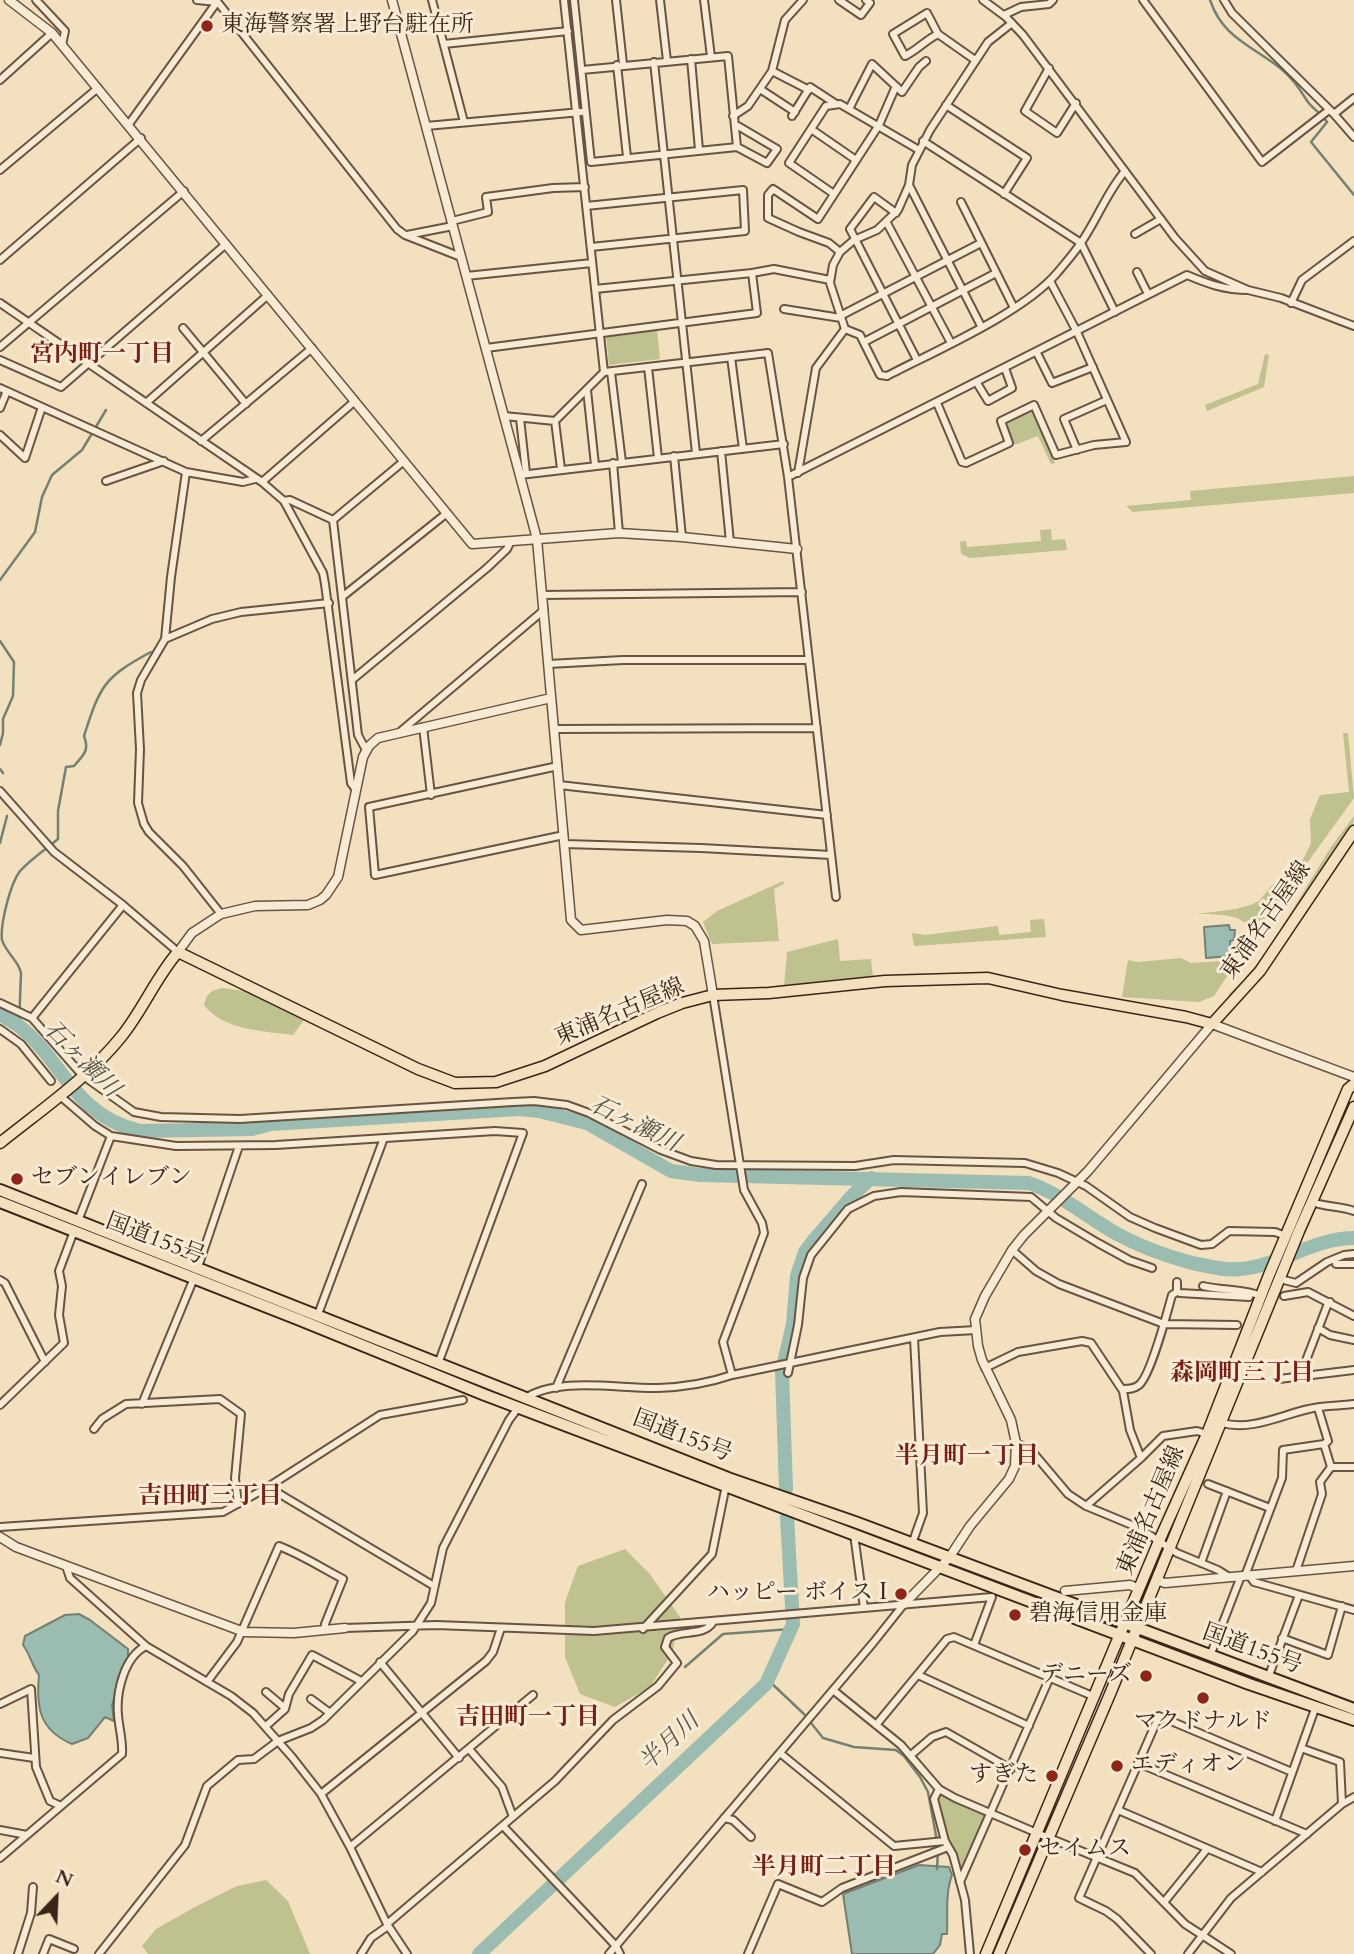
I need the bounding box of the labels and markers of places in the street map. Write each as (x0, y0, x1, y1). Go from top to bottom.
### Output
place label: 東海警察署上野台駐在所 (221, 12, 474, 40)
marker: 東海警察署上野台駐在所 (199, 18, 215, 34)
place label: セブンイレブン (31, 1165, 192, 1193)
marker: セブンイレブン (9, 1171, 25, 1187)
place label: ハッピー ボイス I (707, 1580, 887, 1608)
marker: ハッピー ボイス I (893, 1586, 909, 1602)
place label: 碧海信用金庫 (1029, 1601, 1167, 1629)
marker: 碧海信用金庫 (1007, 1607, 1023, 1623)
place label: デニーズ (1040, 1662, 1132, 1690)
marker: デニーズ (1138, 1668, 1154, 1684)
marker: マクドナルド (1195, 1690, 1211, 1706)
place label: マクドナルド (1134, 1709, 1272, 1737)
place label: エディオン (1131, 1752, 1246, 1780)
marker: エディオン (1109, 1758, 1125, 1774)
place label: すぎた (969, 1762, 1038, 1790)
marker: すぎた (1044, 1768, 1060, 1784)
place label: セイムス (1039, 1836, 1131, 1864)
marker: セイムス (1017, 1842, 1033, 1858)

